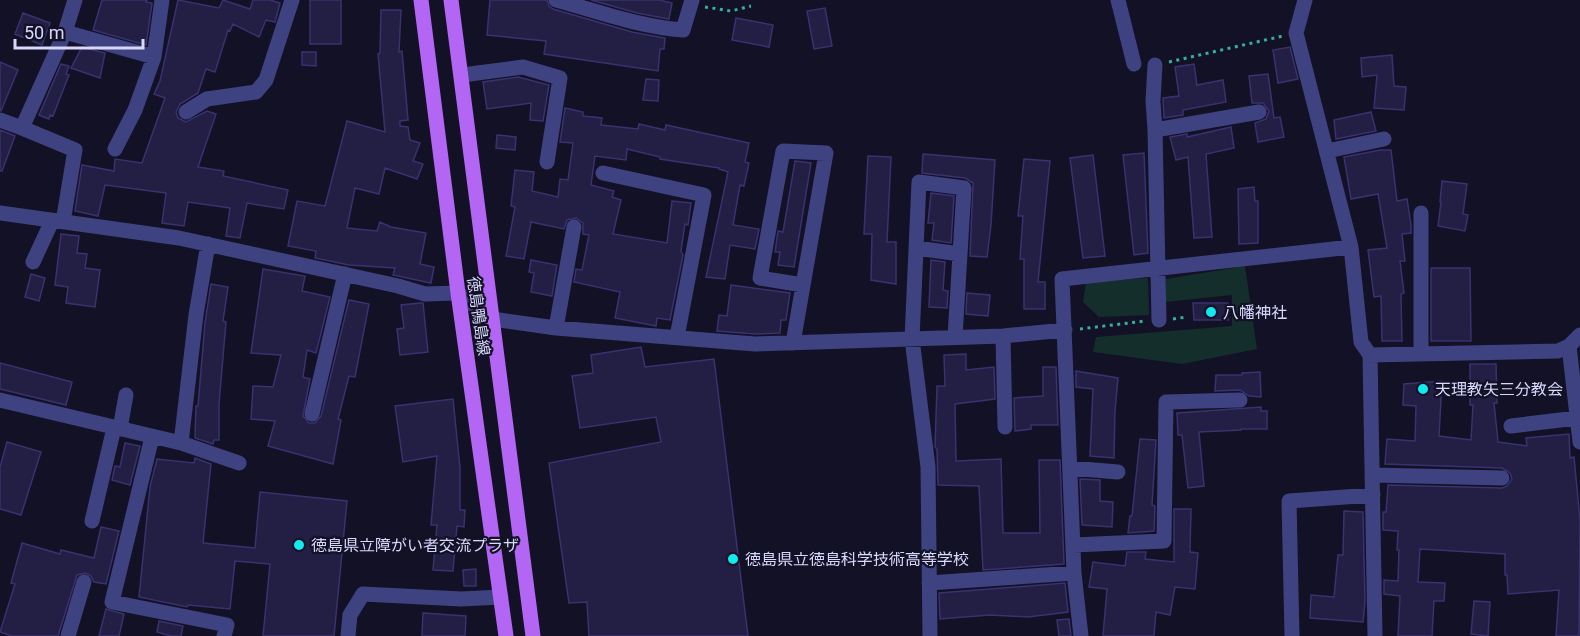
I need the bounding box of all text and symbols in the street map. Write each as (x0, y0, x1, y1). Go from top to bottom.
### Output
scale bar (15, 12, 142, 50)
text: 50 m (24, 22, 64, 43)
street label: 徳島鴨島線 (464, 275, 493, 357)
place label: 八幡神社 (1223, 303, 1287, 322)
marker: 八幡神社 (1204, 305, 1218, 319)
place label: 天理教矢三分教会 (1435, 380, 1563, 399)
marker: 天理教矢三分教会 (1416, 382, 1430, 396)
place label: 徳島県立障がい者交流プラザ (311, 536, 519, 555)
marker: 徳島県立障がい者交流プラザ (292, 538, 306, 552)
place label: 徳島県立徳島科学技術高等学校 (745, 550, 969, 569)
marker: 徳島県立徳島科学技術高等学校 (726, 552, 740, 566)

